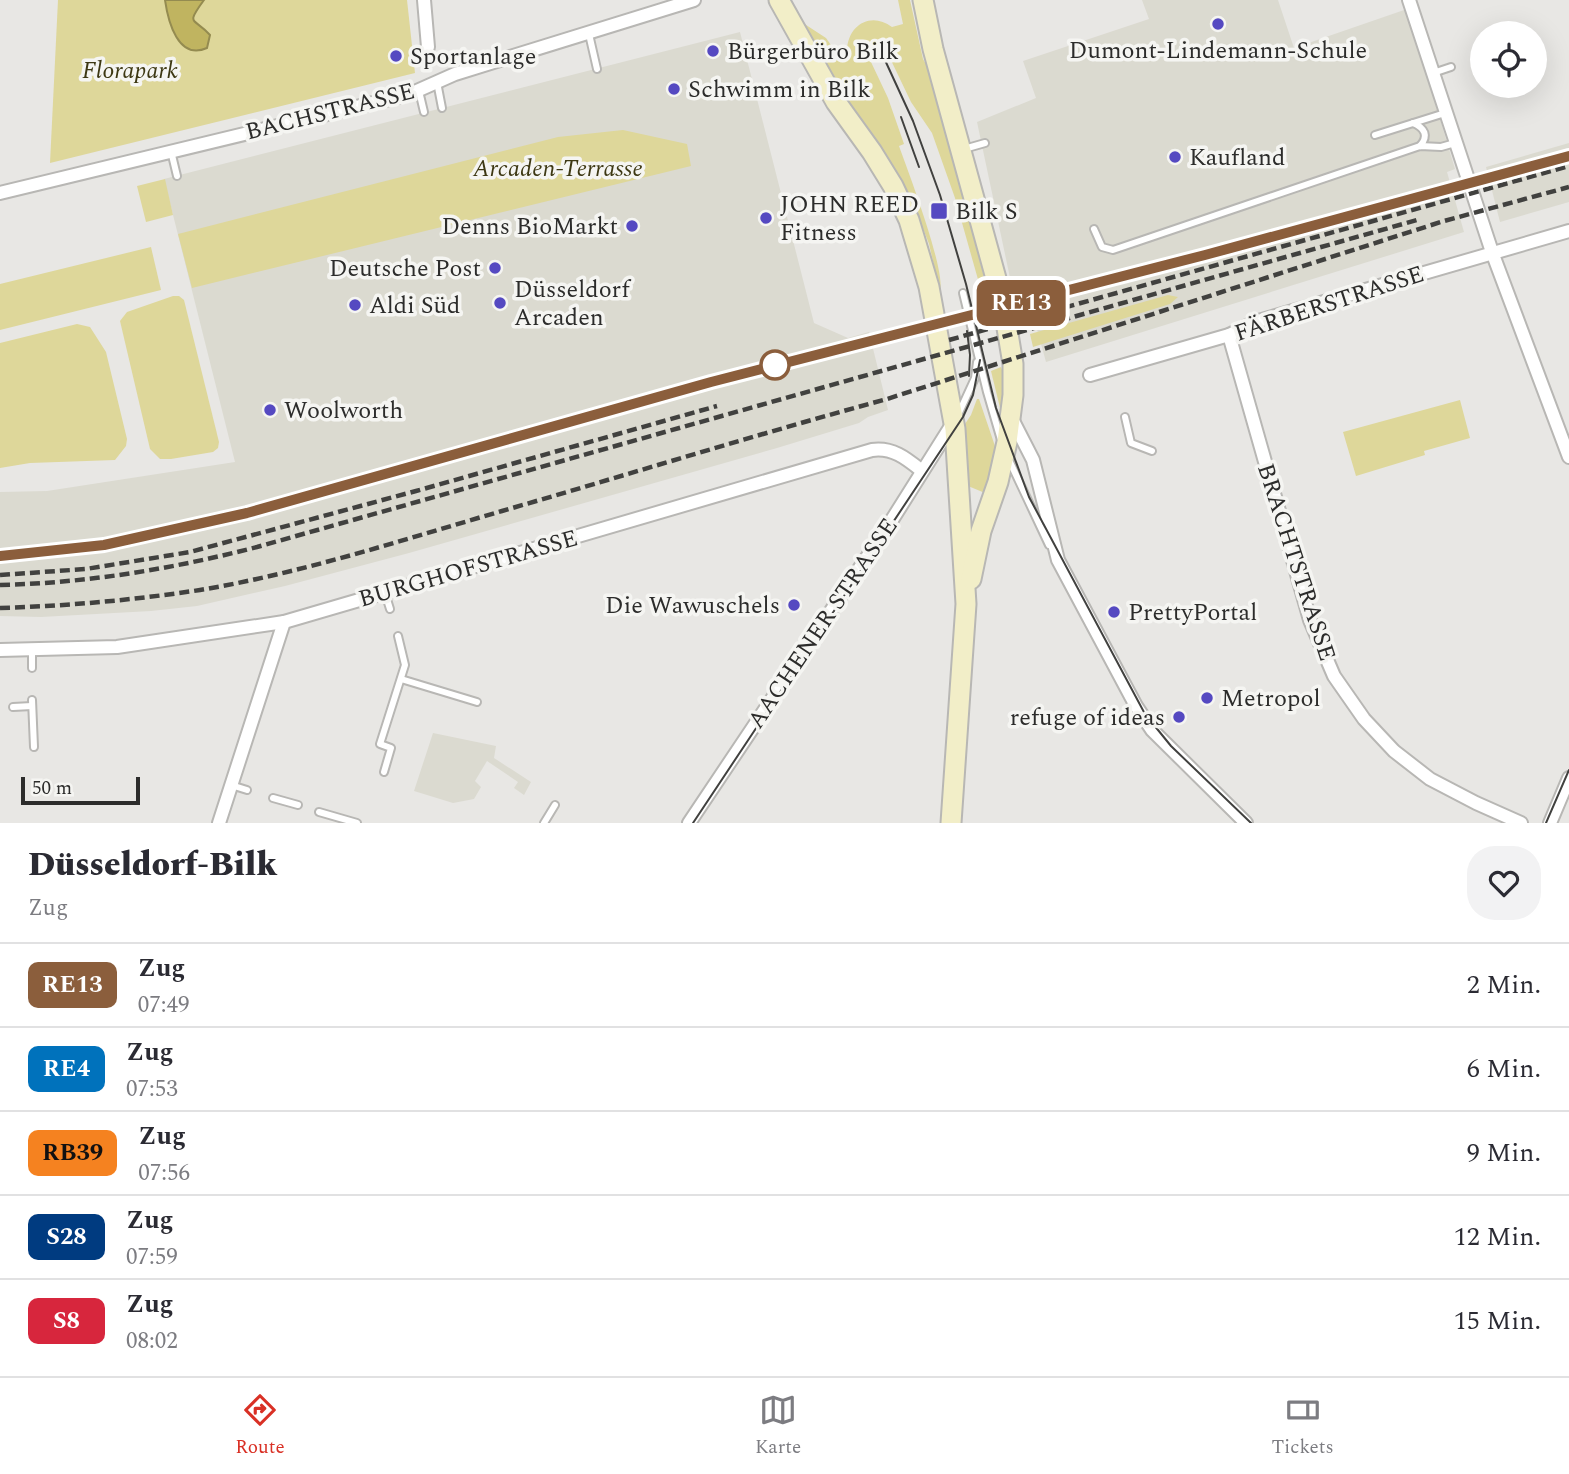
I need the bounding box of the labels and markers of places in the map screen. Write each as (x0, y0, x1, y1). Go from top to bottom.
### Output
marker: Dumont-Lindemann-Schule (1210, 16, 1226, 32)
place label: Dumont-Lindemann-Schule (1069, 33, 1367, 69)
place label: Bürgerbüro Bilk (727, 34, 899, 70)
place label: Sportanlage (410, 39, 536, 75)
marker: Bürgerbüro Bilk (705, 43, 721, 59)
marker: Sportanlage (388, 48, 404, 64)
place label: Schwimm in Bilk (688, 72, 871, 108)
marker: Schwimm in Bilk (666, 81, 682, 97)
place label: Kaufland (1189, 140, 1285, 176)
marker: Kaufland (1167, 149, 1183, 165)
place label: JOHN REED Fitness (780, 187, 919, 251)
place label: Bilk S (955, 194, 1018, 230)
marker: Bilk S (929, 201, 949, 221)
place label: Denns BioMarkt (442, 209, 618, 245)
marker: JOHN REED Fitness (758, 210, 774, 226)
marker: Denns BioMarkt (624, 218, 640, 234)
place label: Deutsche Post (329, 251, 481, 287)
marker: Deutsche Post (487, 260, 503, 276)
place label: Düsseldorf Arcaden (514, 272, 631, 336)
place label: Aldi Süd (369, 288, 460, 324)
marker: Düsseldorf Arcaden (492, 295, 508, 311)
marker: Aldi Süd (347, 297, 363, 313)
unlabelled marker (760, 350, 790, 380)
place label: Woolworth (284, 393, 403, 429)
marker: Woolworth (262, 402, 278, 418)
place label: Die Wawuschels (605, 588, 780, 624)
place label: PrettyPortal (1128, 595, 1257, 631)
marker: Die Wawuschels (786, 597, 802, 613)
marker: PrettyPortal (1106, 604, 1122, 620)
place label: Metropol (1221, 681, 1321, 717)
marker: Metropol (1199, 690, 1215, 706)
place label: refuge of ideas (1010, 700, 1165, 736)
marker: refuge of ideas (1171, 709, 1187, 725)

